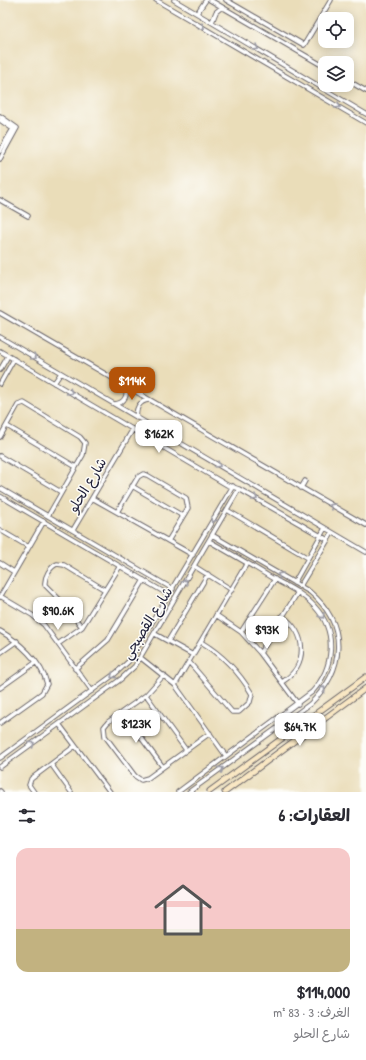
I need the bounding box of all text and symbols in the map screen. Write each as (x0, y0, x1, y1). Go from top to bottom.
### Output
map controls (318, 12, 354, 92)
button: locate (318, 12, 354, 48)
one-way arrow (198, 22, 205, 29)
one-way arrow (252, 44, 259, 51)
button: layers (318, 56, 354, 92)
one-way arrow (334, 102, 341, 109)
one-way arrow (30, 352, 37, 359)
pin: $114K (104, 367, 160, 401)
text: $114K (118, 371, 146, 389)
one-way arrow (66, 388, 73, 395)
pin: $162K (131, 420, 187, 454)
text: $162K (144, 424, 174, 442)
street label: شارع الحلو (62, 454, 111, 517)
one-way arrow (214, 461, 221, 468)
one-way arrow (251, 494, 258, 501)
one-way arrow (329, 503, 336, 510)
one-way arrow (210, 516, 217, 523)
one-way arrow (277, 572, 284, 579)
one-way arrow (181, 579, 188, 586)
street label: شارع القصبجي (117, 583, 180, 665)
pin: $90.6K (25, 597, 91, 631)
text: $90.6K (42, 601, 74, 619)
one-way arrow (317, 612, 324, 619)
pin: $93K (243, 616, 291, 650)
text: $93K (255, 620, 279, 638)
one-way arrow (110, 671, 117, 678)
one-way arrow (318, 687, 325, 694)
pin: $123K (108, 710, 164, 744)
pin: $64.7K (267, 713, 333, 747)
text: $123K (121, 714, 151, 732)
text: $64.7K (284, 717, 316, 735)
one-way arrow (27, 742, 34, 749)
one-way arrow (217, 766, 224, 774)
text: العقارات: 6 (278, 803, 350, 826)
icon: filters (16, 805, 38, 827)
icon: home (147, 874, 219, 946)
text: $114,000 (296, 980, 350, 1003)
text: الغرف: 3 · 83 m² (273, 1003, 350, 1021)
text: شارع الحلو (294, 1024, 350, 1042)

